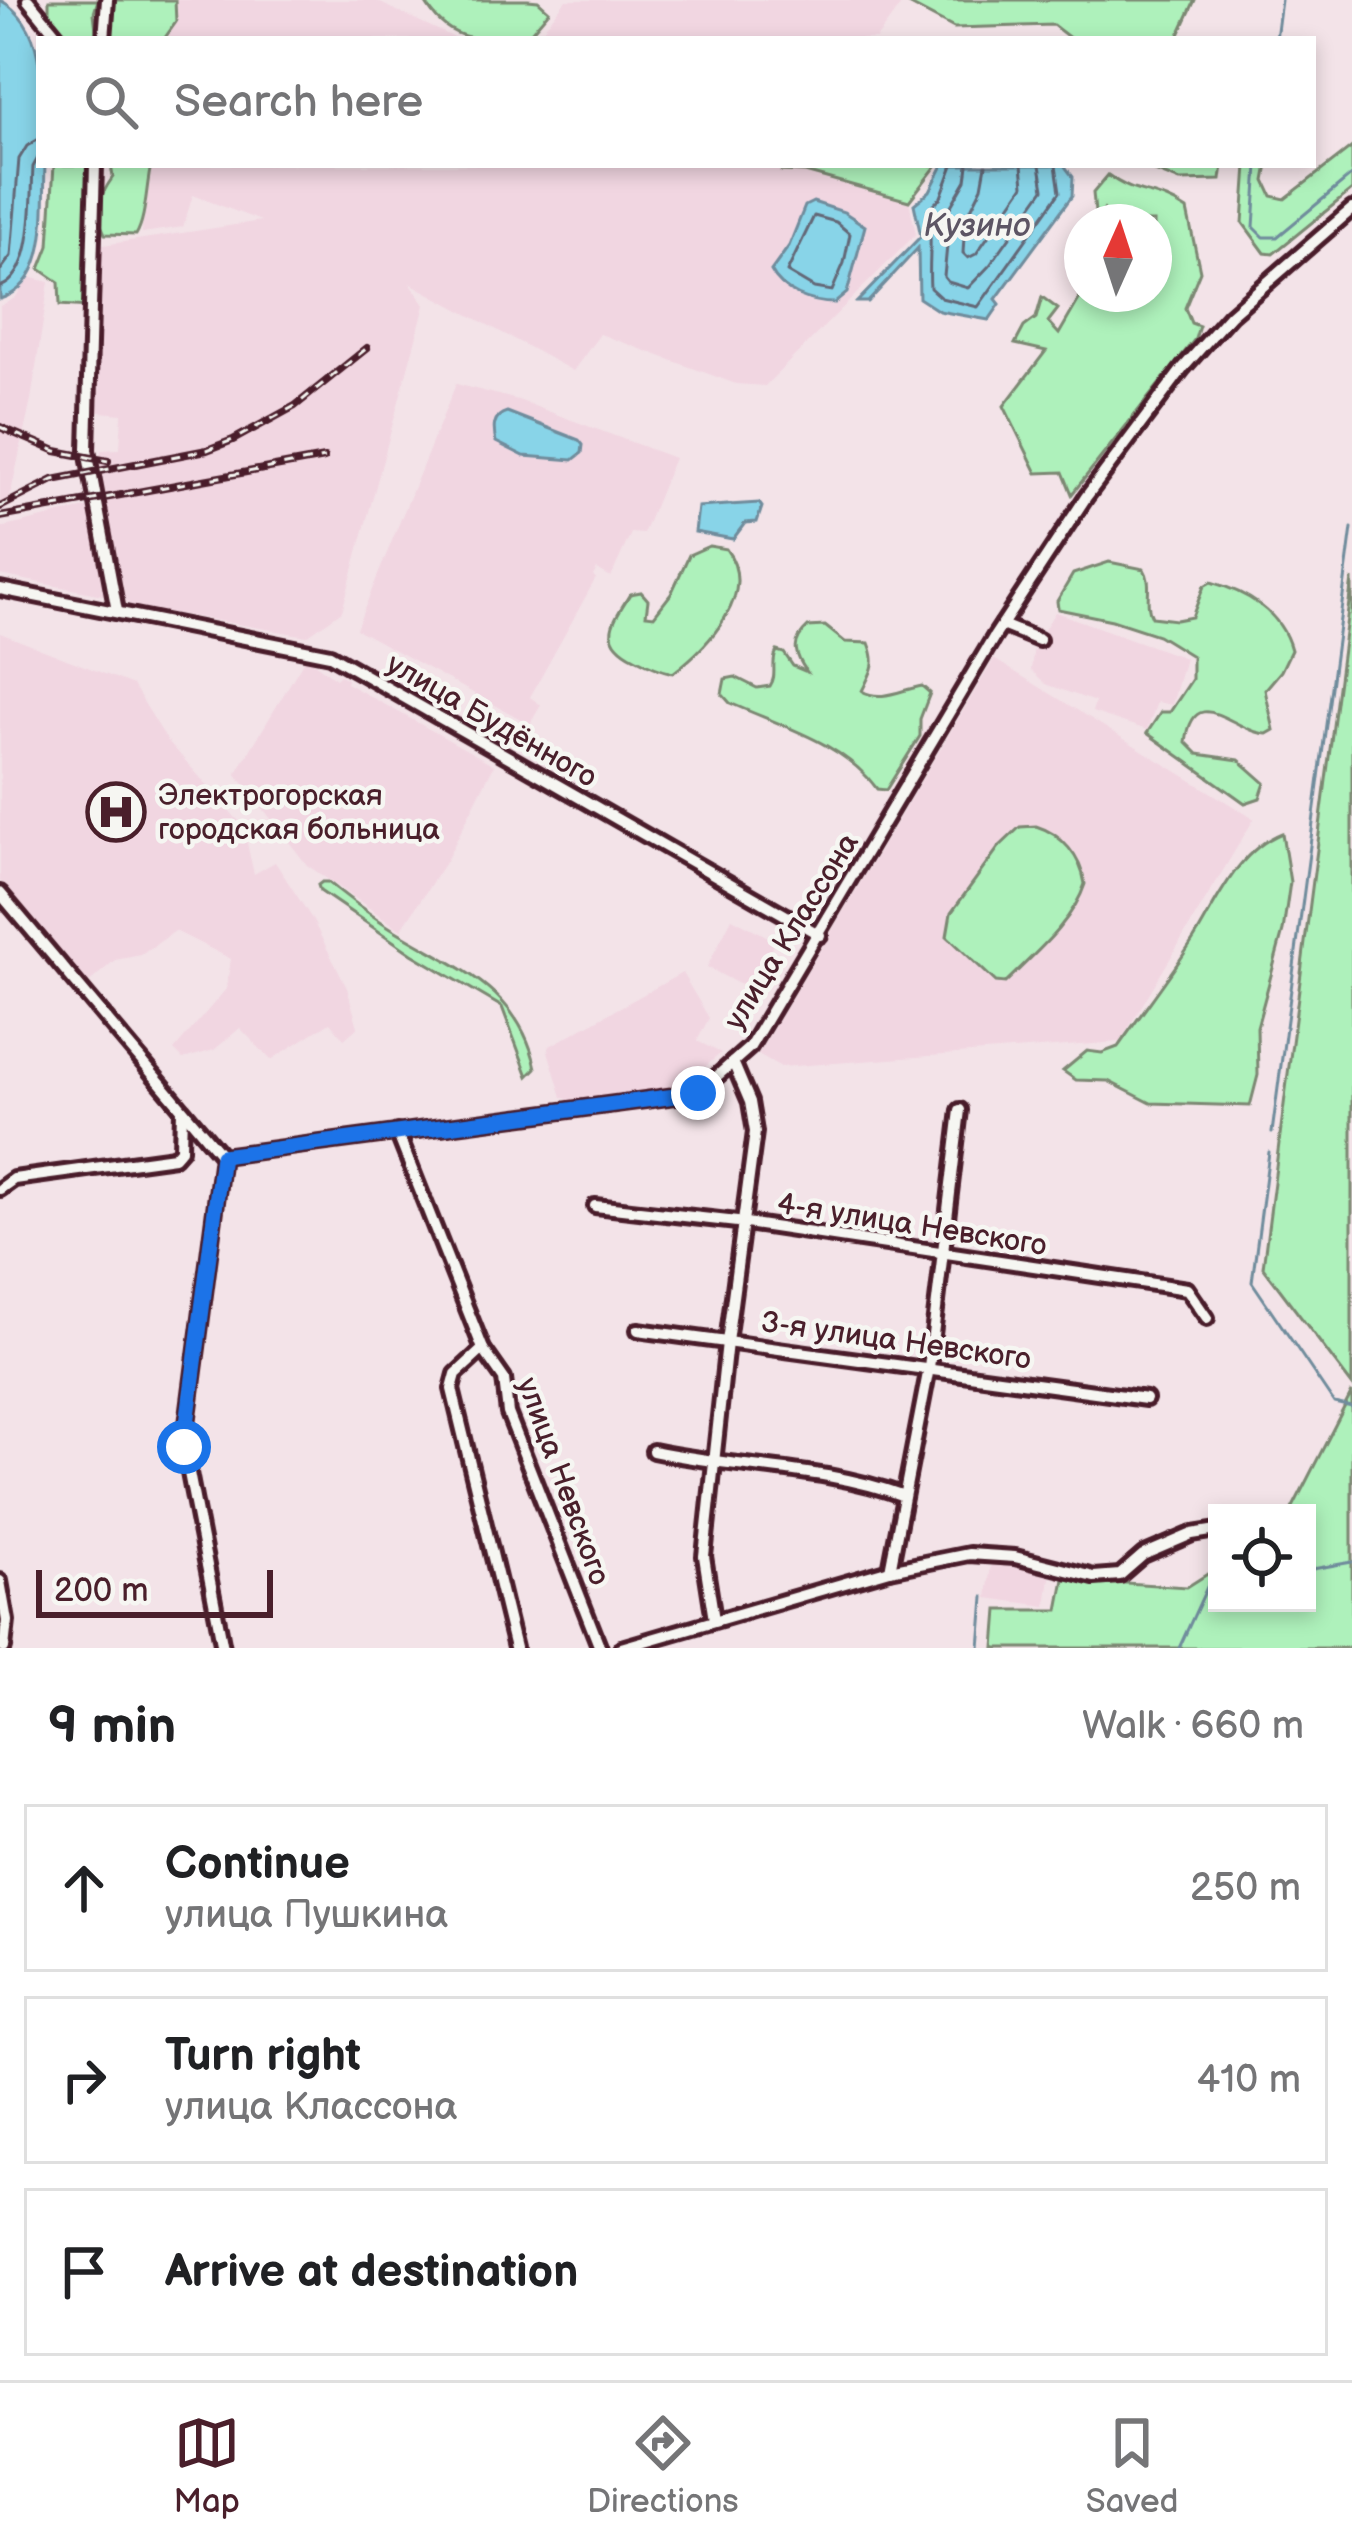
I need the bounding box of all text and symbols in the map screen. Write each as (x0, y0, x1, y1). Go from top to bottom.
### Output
search box (36, 36, 1316, 168)
icon: search (78, 69, 144, 135)
text: Search here (174, 75, 423, 130)
north arrow (1064, 204, 1172, 312)
water label: Кузино (924, 206, 1030, 246)
street label: улица Будённого (380, 646, 603, 796)
place label: Электрогорская городская больница (158, 778, 440, 848)
hospital icon: Электрогорская городская больница (85, 781, 147, 843)
street label: улица Классона (717, 826, 867, 1037)
route end (671, 1066, 725, 1120)
street label: 4-я улица Невского (775, 1186, 1049, 1264)
street label: 3-я улица Невского (758, 1304, 1033, 1378)
street label: улица Невского (509, 1373, 617, 1590)
route start (157, 1420, 211, 1474)
map controls (1208, 1504, 1316, 1612)
button: locate (1208, 1504, 1316, 1612)
scale bar (36, 1564, 273, 1617)
text: 200 m (54, 1571, 148, 1611)
text: 9 min (48, 1696, 176, 1757)
text: Walk · 660 m (1082, 1703, 1304, 1750)
text: Continue (165, 1837, 350, 1892)
icon: ahead (51, 1855, 117, 1921)
text: 250 m (1190, 1865, 1301, 1912)
text: улица Пушкина (165, 1892, 448, 1939)
text: Turn right (165, 2029, 361, 2084)
icon: right (51, 2047, 117, 2113)
text: 410 m (1196, 2057, 1301, 2104)
text: улица Классона (165, 2084, 458, 2131)
icon: arrive (51, 2239, 117, 2305)
text: Arrive at destination (165, 2245, 578, 2300)
tab: Map (174, 2410, 240, 2522)
tab: Directions (587, 2410, 739, 2522)
tab: Saved (1086, 2410, 1178, 2522)

